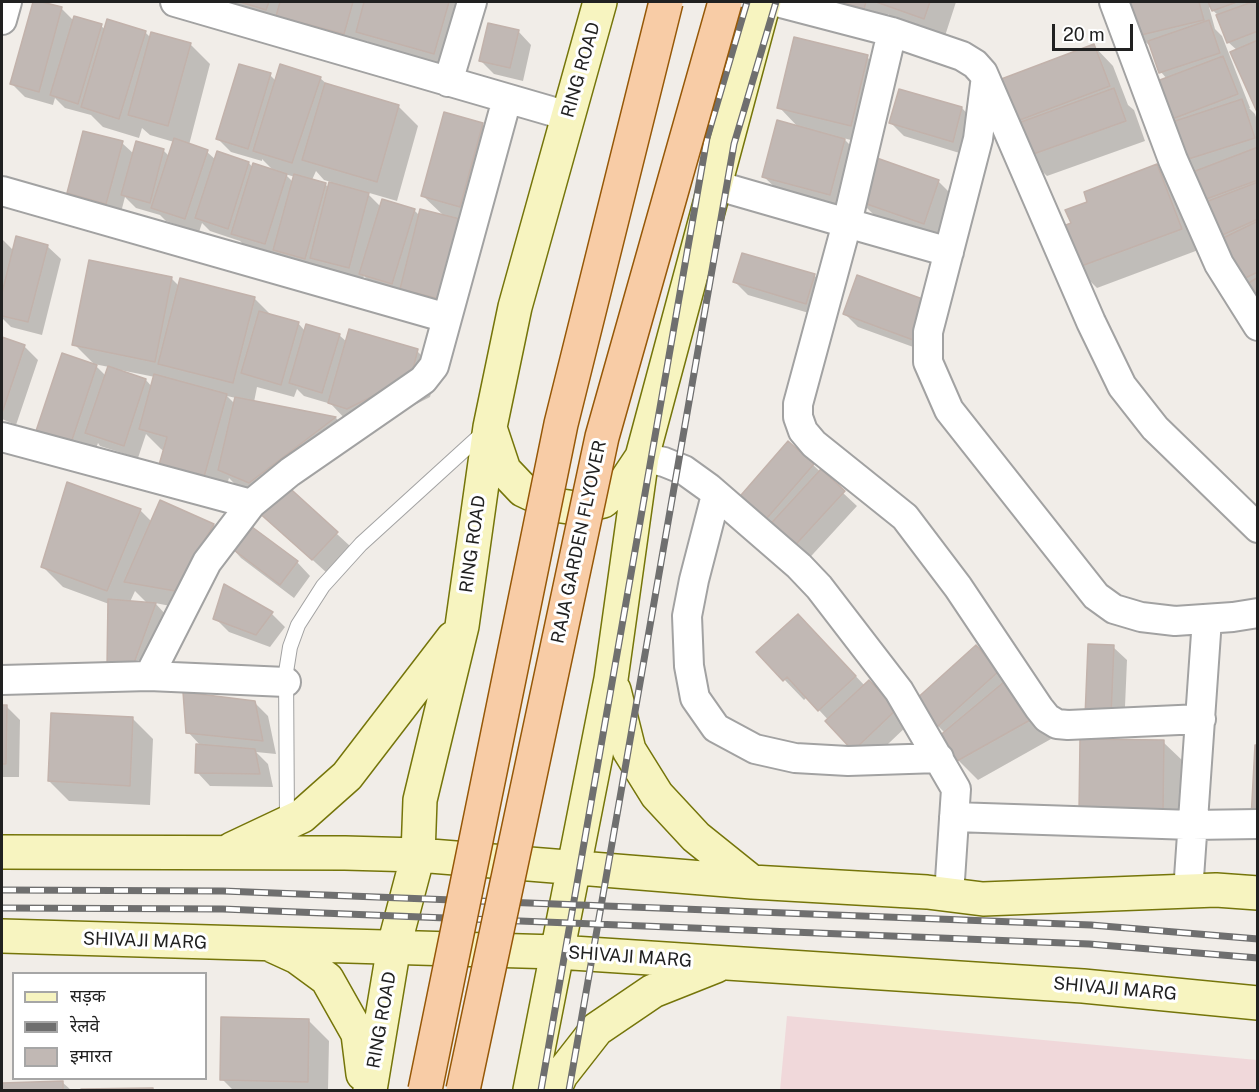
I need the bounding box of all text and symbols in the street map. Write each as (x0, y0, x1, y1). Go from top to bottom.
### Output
scale bar (1055, 12, 1136, 50)
street label: RING ROAD (557, 20, 605, 120)
text: 20 m (1063, 24, 1105, 45)
street label: RAJA GARDEN FLYOVER (547, 439, 611, 645)
street label: RING ROAD (455, 494, 491, 594)
street label: SHIVAJI MARG (83, 928, 207, 954)
street label: SHIVAJI MARG (567, 942, 693, 972)
street label: RING ROAD (363, 970, 401, 1070)
legend (12, 972, 207, 1080)
street label: SHIVAJI MARG (1052, 973, 1178, 1005)
text: सड़क (70, 985, 106, 1006)
text: रेलवे (70, 1015, 100, 1036)
text: इमारत (70, 1045, 112, 1066)

